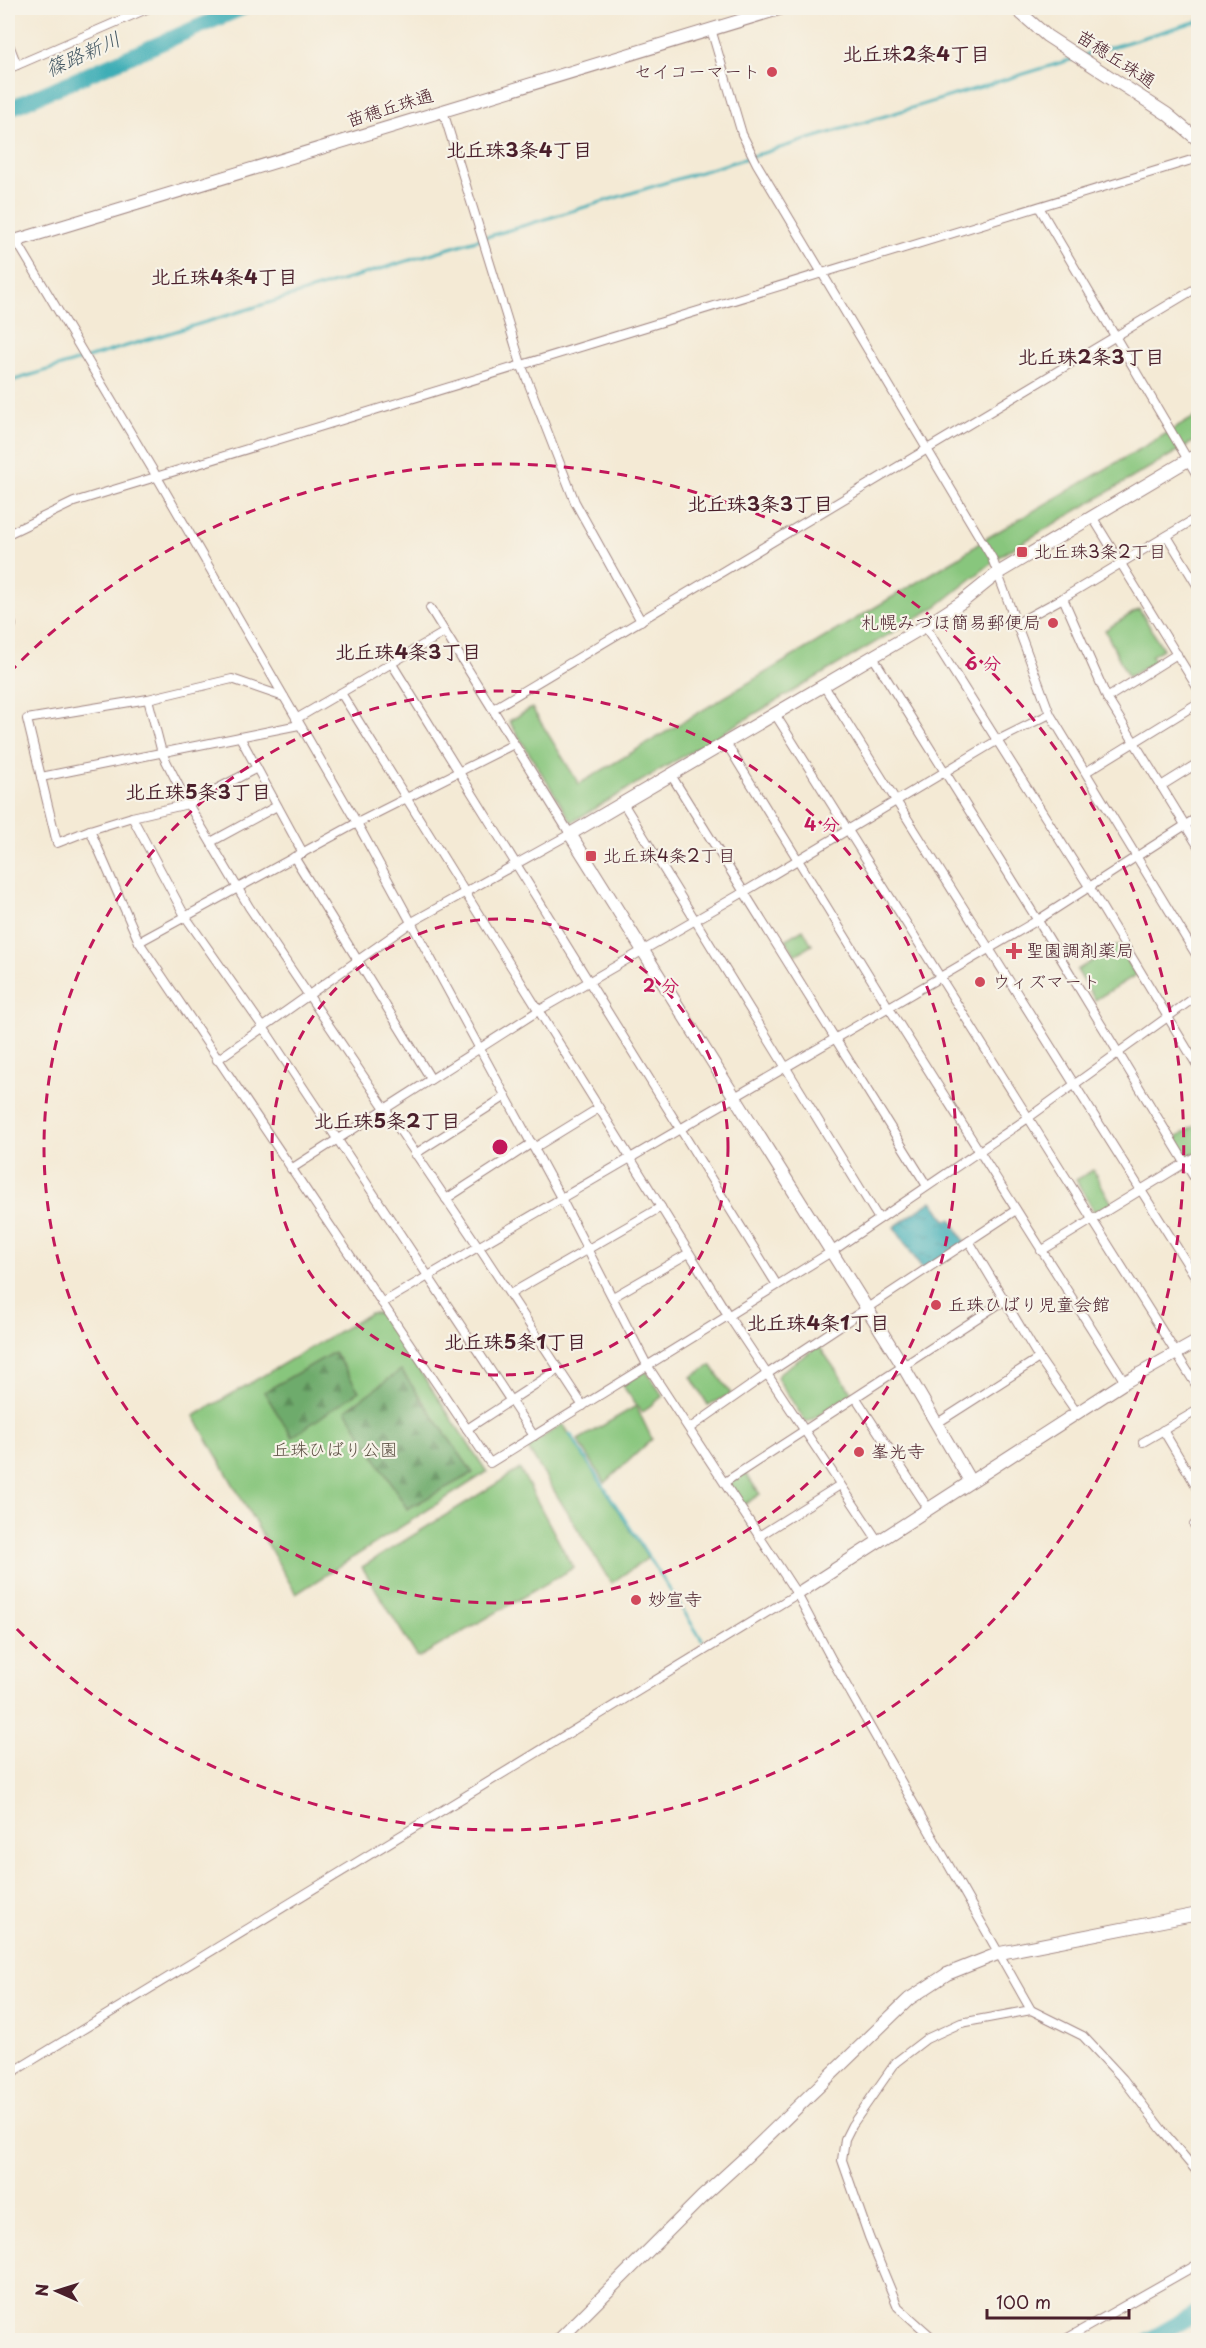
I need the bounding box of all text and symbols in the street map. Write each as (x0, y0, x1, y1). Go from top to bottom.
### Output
street label: 苗穂丘珠通 (1072, 22, 1162, 94)
water label: 篠路新川 (40, 23, 125, 83)
district label: 北丘珠2条4丁目 (842, 38, 990, 68)
place label: セイコーマート (634, 57, 760, 84)
marker: セイコーマート (765, 65, 779, 79)
street label: 苗穂丘珠通 (343, 80, 437, 133)
district label: 北丘珠3条4丁目 (446, 134, 592, 164)
district label: 北丘珠4条4丁目 (150, 261, 298, 291)
district label: 北丘珠2条3丁目 (1017, 341, 1165, 371)
district label: 北丘珠3条3丁目 (687, 488, 833, 518)
place label: 北丘珠3条2丁目 (1034, 537, 1167, 564)
marker: 北丘珠3条2丁目 (1015, 545, 1029, 559)
place label: 札幌みづほ簡易郵便局 (861, 608, 1041, 635)
marker: 札幌みづほ簡易郵便局 (1046, 616, 1060, 630)
district label: 北丘珠4条3丁目 (335, 636, 481, 666)
text: 6 分 (965, 649, 1001, 676)
district label: 北丘珠5条3丁目 (125, 776, 271, 806)
text: 4 分 (804, 810, 840, 837)
place label: 北丘珠4条2丁目 (603, 841, 736, 868)
marker: 北丘珠4条2丁目 (584, 849, 598, 863)
place label: 聖園調剤薬局 (1026, 936, 1134, 963)
marker: 聖園調剤薬局 (1007, 944, 1021, 958)
place label: ウィズマート (992, 967, 1100, 994)
text: 2 分 (643, 971, 679, 998)
marker: ウィズマート (973, 975, 987, 989)
district label: 北丘珠5条2丁目 (314, 1105, 460, 1135)
centre of rings (490, 1137, 510, 1157)
place label: 丘珠ひばり児童会館 (948, 1290, 1110, 1317)
marker: 丘珠ひばり児童会館 (929, 1298, 943, 1312)
district label: 北丘珠4条1丁目 (746, 1307, 890, 1337)
district label: 北丘珠5条1丁目 (444, 1326, 586, 1356)
park label: 丘珠ひばり公園 (272, 1435, 398, 1462)
place label: 峯光寺 (871, 1437, 925, 1464)
marker: 峯光寺 (852, 1445, 866, 1459)
place label: 妙宣寺 (648, 1585, 702, 1612)
marker: 妙宣寺 (629, 1593, 643, 1607)
north arrow (27, 2261, 87, 2321)
scale bar (987, 2282, 1130, 2320)
text: N (29, 2283, 53, 2297)
text: 100 m (996, 2288, 1051, 2315)

